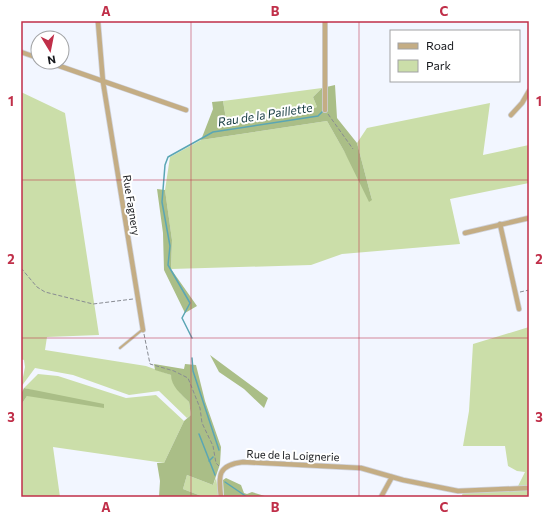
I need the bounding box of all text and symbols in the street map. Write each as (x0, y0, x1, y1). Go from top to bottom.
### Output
text: A (101, 3, 111, 19)
text: B (271, 3, 280, 19)
text: C (440, 3, 449, 19)
north arrow (30, 30, 70, 70)
legend (390, 30, 520, 82)
text: Road (426, 38, 454, 52)
text: N (47, 53, 57, 67)
text: Park (426, 58, 452, 72)
text: 1 (8, 93, 14, 109)
text: 1 (536, 93, 542, 109)
water label: Rau de la Paillette (217, 99, 314, 128)
street label: Rue Fagnery (121, 174, 143, 237)
text: 2 (7, 251, 15, 267)
text: 2 (535, 251, 543, 267)
text: 3 (7, 409, 15, 425)
text: 3 (535, 409, 543, 425)
street label: Rue de la Loignerie (246, 447, 340, 463)
text: A (101, 499, 111, 515)
text: B (271, 499, 280, 515)
text: C (440, 499, 449, 515)

